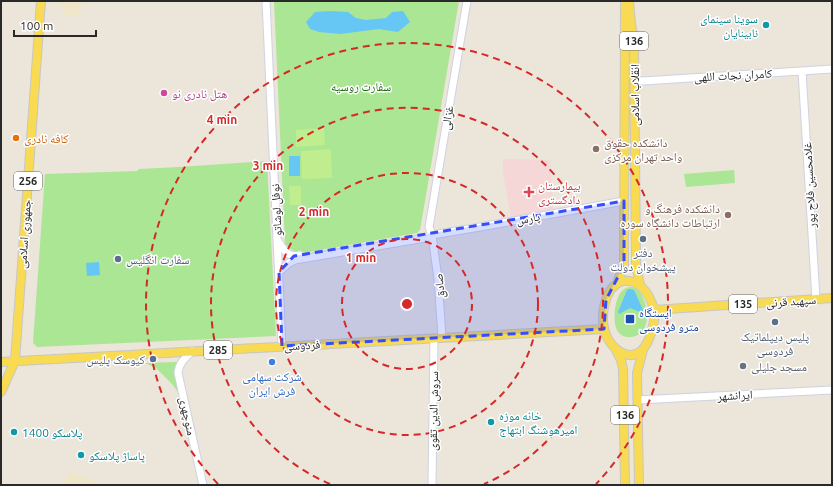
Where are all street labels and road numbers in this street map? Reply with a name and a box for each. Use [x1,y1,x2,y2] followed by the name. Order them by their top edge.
[620,32,648,50] road number: 136
[628,64,642,126] street label: انقلاب اسلامی
[693,66,773,85] street label: کامران نجات اللهی
[439,105,456,131] street label: غزالی
[800,142,819,229] street label: غلامحسین فلاح‌ پور
[14,172,42,190] road number: 256
[268,183,285,237] street label: نوفل لوشاتو
[15,199,34,269] street label: جمهوری اسلامی
[515,209,542,228] street label: پارس
[431,273,448,299] street label: صادق
[766,293,817,311] street label: سپهبد قرنی
[729,295,757,313] road number: 135
[283,338,321,353] street label: فردوسی
[204,341,232,359] road number: 285
[426,371,441,451] street label: سروش الدین تقوی
[716,388,753,404] street label: ایرانشهر
[177,396,198,437] street label: منوچهری
[611,406,639,424] road number: 136

